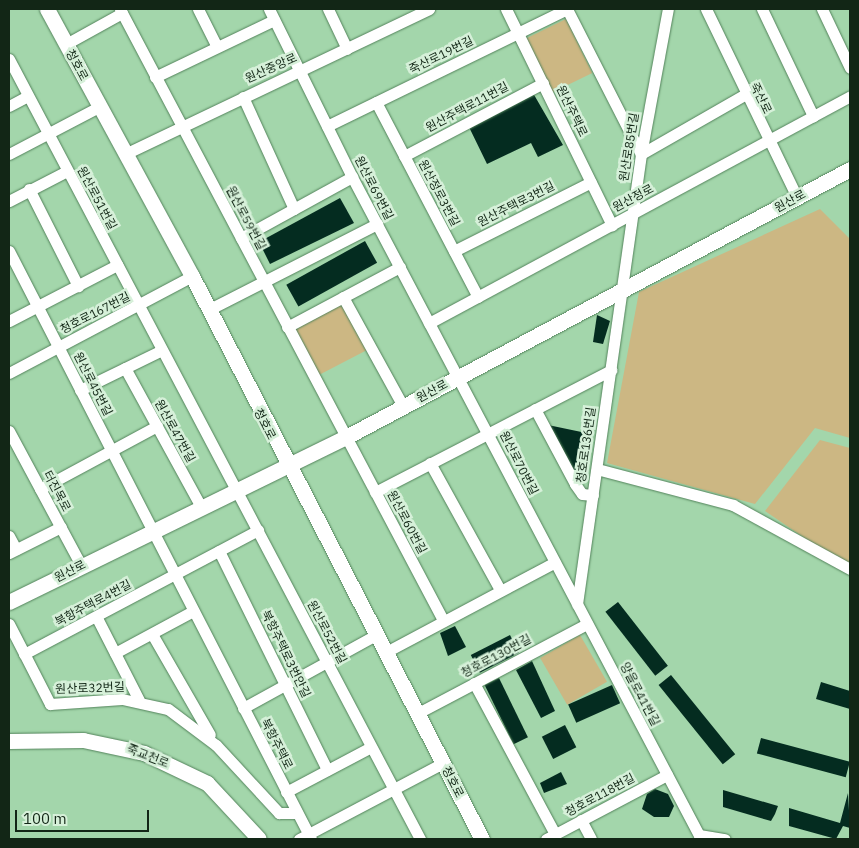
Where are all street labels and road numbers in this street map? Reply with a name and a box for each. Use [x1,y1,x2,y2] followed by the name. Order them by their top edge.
[407,33,475,77] street label: 죽산로19번길
[63,47,91,83] street label: 청호로
[243,50,299,86] street label: 원산중앙로
[423,79,511,135] street label: 원산주택로11번길
[747,80,775,116] street label: 죽산로
[553,83,591,139] street label: 원산주택로
[616,112,642,182] street label: 원산로85번길
[352,154,396,222] street label: 원산로69번길
[415,157,463,229] street label: 원산정로3번길
[74,164,120,232] street label: 원산로51번길
[475,178,557,230] street label: 원산주택로3번길
[610,181,656,215] street label: 원산정로
[223,184,269,252] street label: 원산로59번길
[772,187,808,215] street label: 원산로
[58,289,132,337] street label: 청호로167번길
[71,350,115,418] street label: 원산로45번길
[414,377,450,405] street label: 원산로
[152,397,198,465] street label: 원산로47번길
[251,406,279,442] street label: 청호로
[574,406,598,484] street label: 청호로136번길
[497,429,541,497] street label: 원산로70번길
[40,468,74,514] street label: 터진목로
[384,488,430,556] street label: 원산로60번길
[52,557,88,585] street label: 원산로
[52,577,134,629] street label: 북항주택로4번길
[304,598,350,666] street label: 원산로52번길
[259,608,313,700] street label: 북항주택로3번안길
[459,632,533,680] street label: 청호로130번길
[617,660,663,728] street label: 양을로41번길
[55,680,125,696] street label: 원산로32번길
[258,716,296,772] street label: 북항주택로
[125,741,171,771] street label: 죽교천로
[439,764,467,800] street label: 청호로
[563,771,637,819] street label: 청호로118번길

